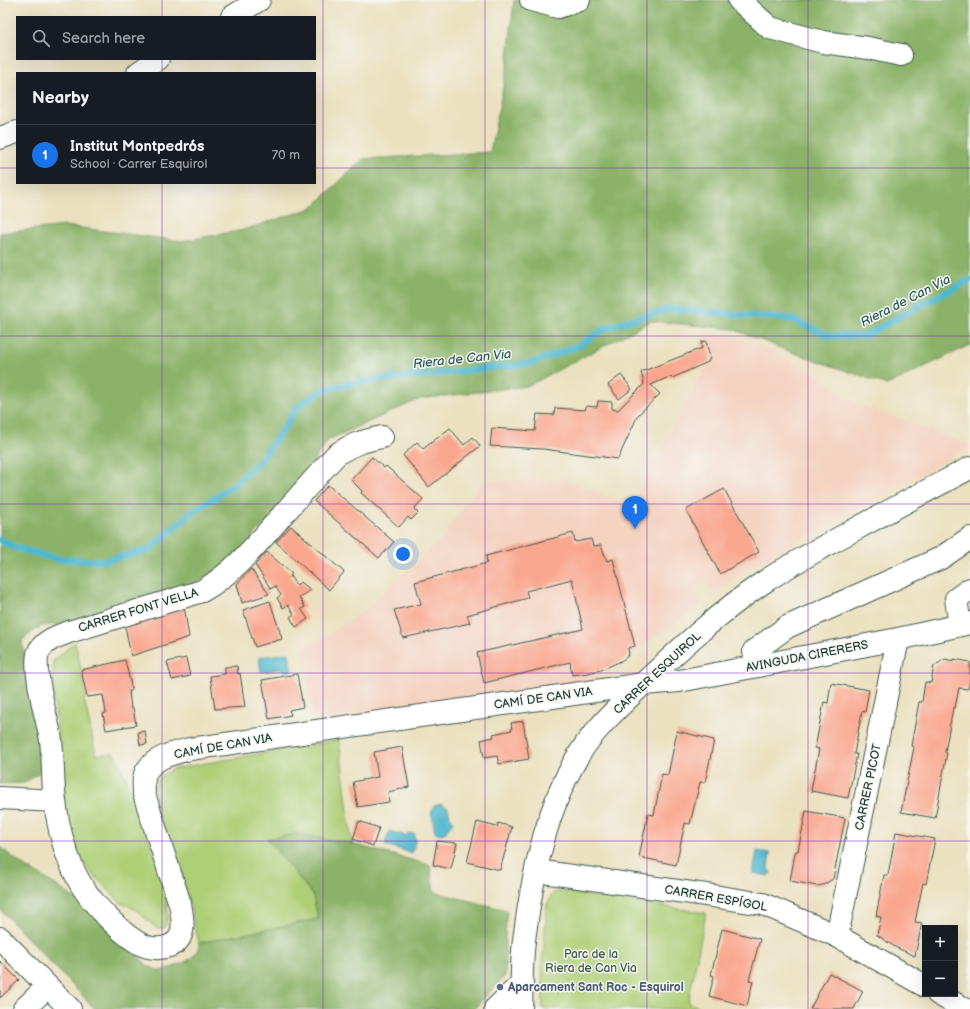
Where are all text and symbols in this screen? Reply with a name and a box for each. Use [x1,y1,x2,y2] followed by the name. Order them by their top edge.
[16,16,316,60] search box
[30,27,52,49] icon: search
[62,29,145,48] text: Search here
[32,88,89,108] text: Nearby
[70,137,204,156] text: Institut Montpedrós
[42,147,48,163] text: 1
[272,147,300,163] text: 70 m
[70,156,207,172] text: School · Carrer Esquirol
[858,271,953,330] water label: Riera de Can Via
[412,346,512,372] water label: Riera de Can Via
[622,496,648,529] pin: 1
[393,544,413,564] your location
[76,585,200,636] street label: CARRER FONT VELLA
[610,629,704,718] street label: CARRER ESQUIROL
[745,637,869,676] street label: AVINGUDA CIRERERS
[493,682,594,713] street label: CAMÍ DE CAN VIA
[173,728,274,763] street label: CAMÍ DE CAN VIA
[852,742,885,832] street label: CARRER PICOT
[663,880,769,915] street label: CARRER ESPÍGOL
[922,925,958,997] map controls
[922,925,958,961] button: +
[545,947,637,976] park label: Parc de la Riera de Can Via
[922,961,958,997] button: −
[507,980,684,995] place label: Aparcament Sant Roc - Esquirol
[495,982,505,992] marker: Aparcament Sant Roc - Esquirol

